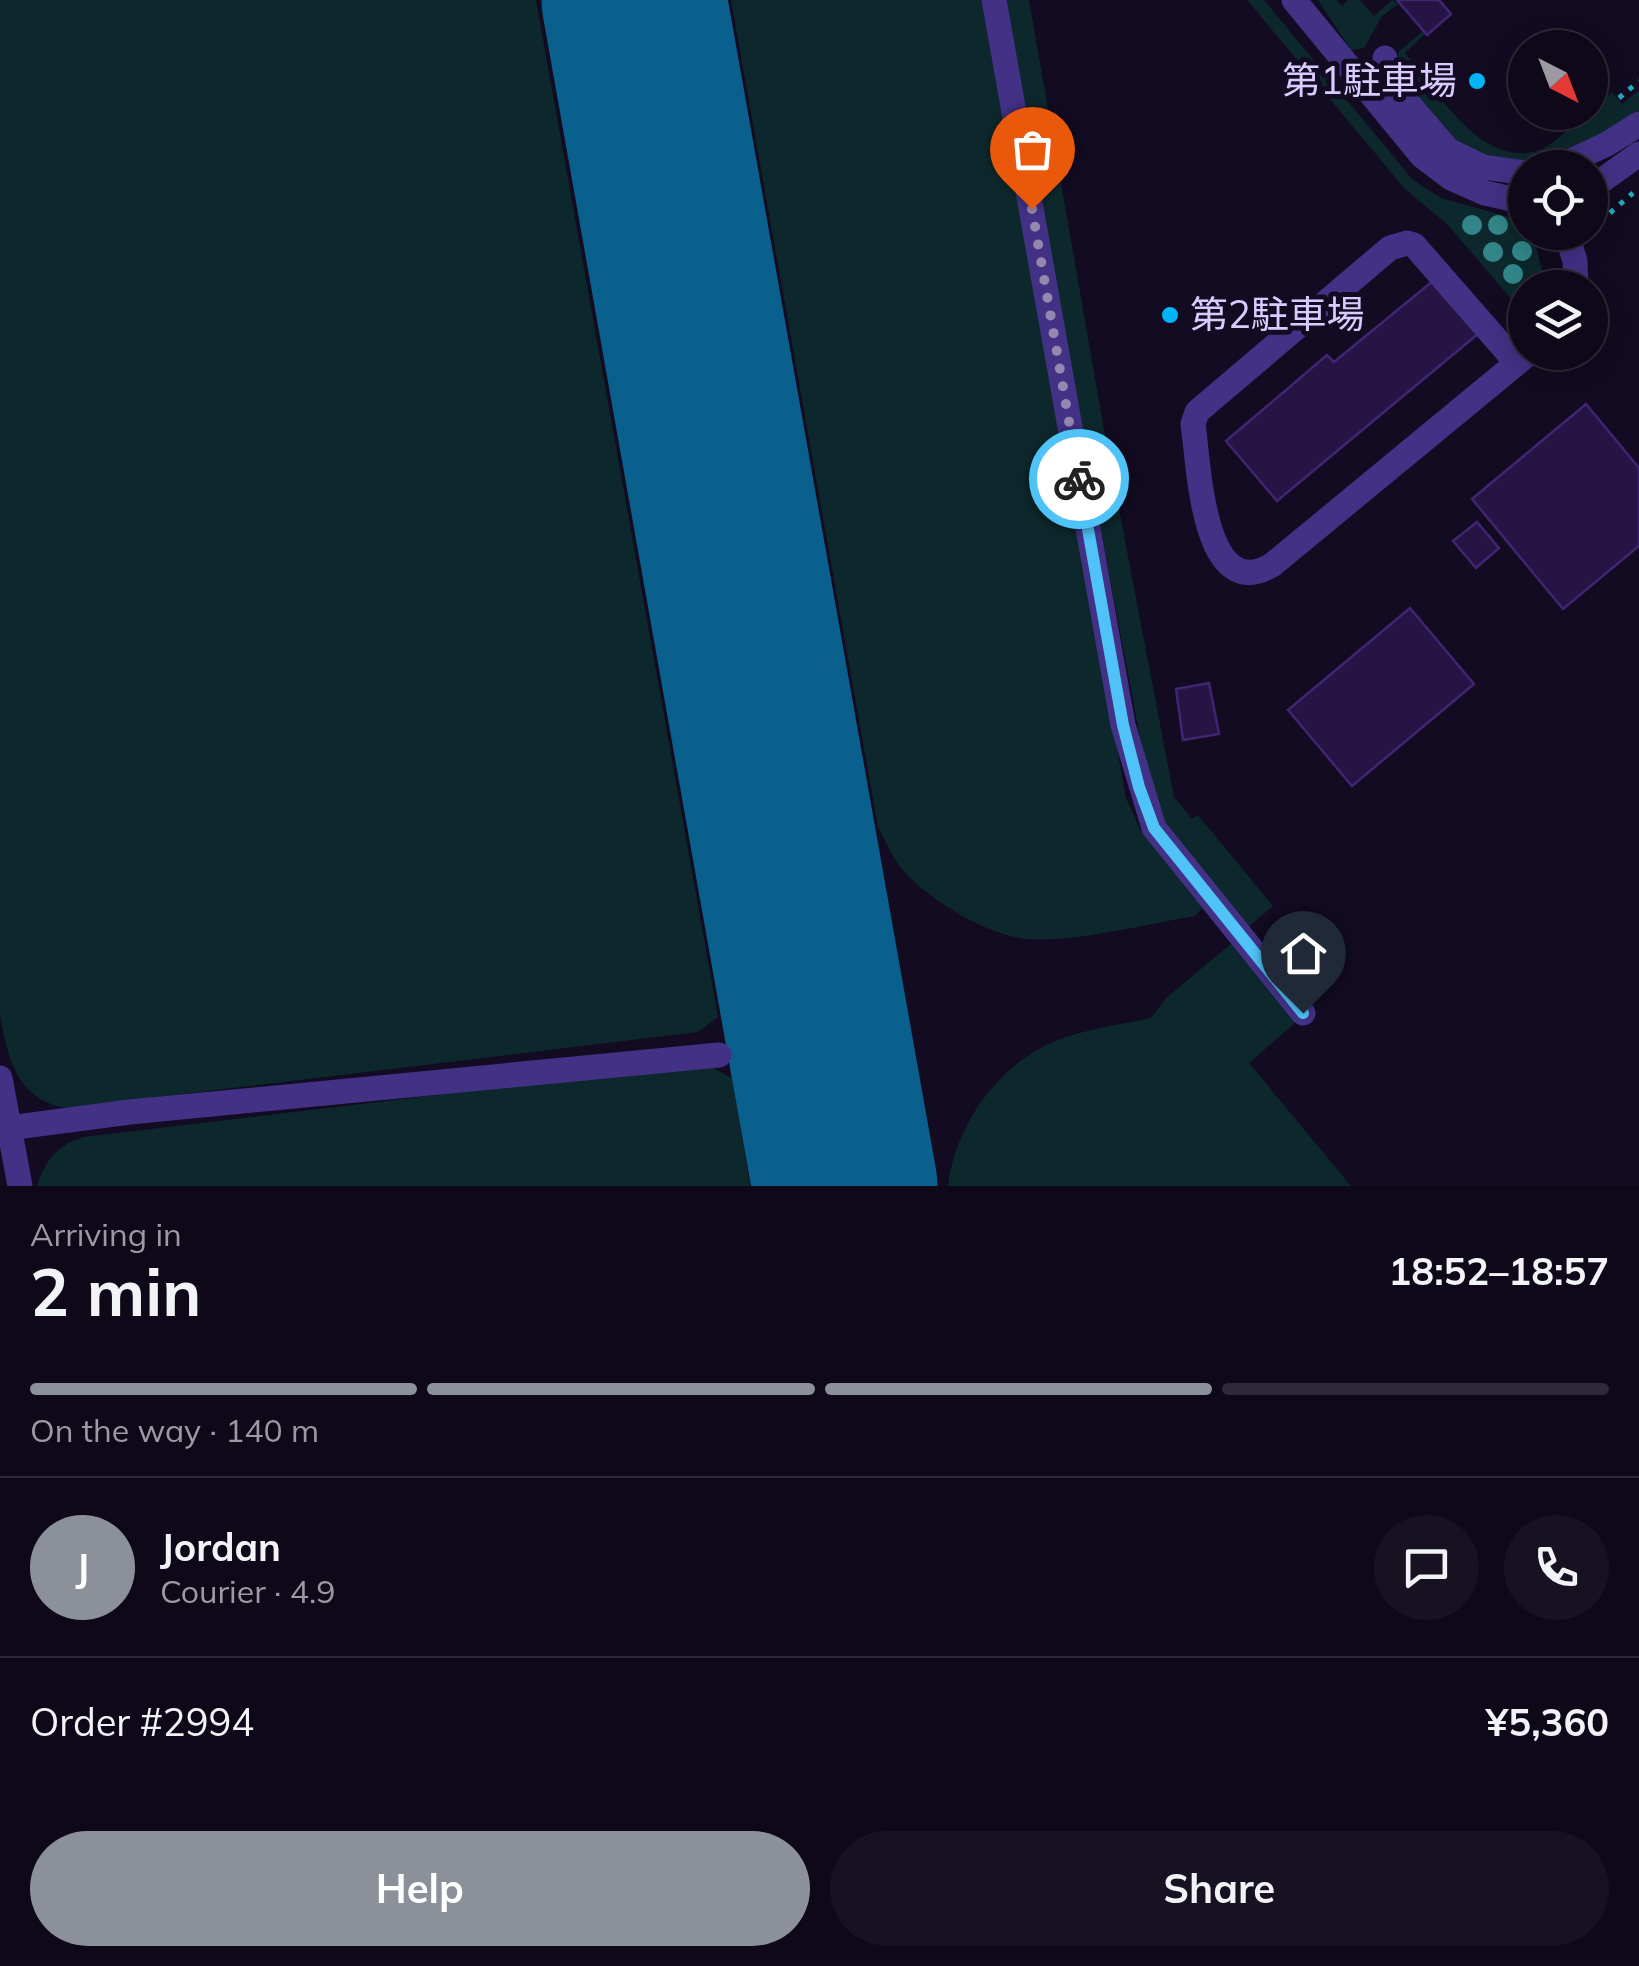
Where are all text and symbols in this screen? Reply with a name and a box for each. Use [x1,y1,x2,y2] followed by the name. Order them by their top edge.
[1508,30,1608,130] north arrow
[1508,30,1608,370] map controls
[1282,56,1457,104] place label: 第1駐車場
[1466,70,1488,92] marker: 第1駐車場
[990,107,1075,210] pin
[1005,122,1060,177] icon: bag
[1508,150,1608,250] button: locate
[1508,270,1608,370] button: layers
[1190,290,1365,338] place label: 第2駐車場
[1159,304,1181,326] marker: 第2駐車場
[1029,429,1129,529] courier
[1052,452,1107,507] icon: bike
[1261,911,1346,1014] pin
[1276,926,1331,981] icon: home
[30,1214,182,1254] text: Arriving in
[1389,1247,1609,1295] text: 18:52–18:57
[30,1251,201,1332] text: 2 min
[30,1410,319,1450] text: On the way · 140 m
[1374,1515,1479,1620] button: chat
[1504,1515,1609,1620] button: phone
[160,1523,281,1571] text: Jordan
[76,1543,89,1591] text: J
[160,1571,336,1611] text: Courier · 4.9
[30,1698,254,1746] text: Order #2994
[1486,1698,1609,1746] text: ¥5,360
[30,1831,810,1946] button: Help
[830,1831,1609,1946] button: Share

